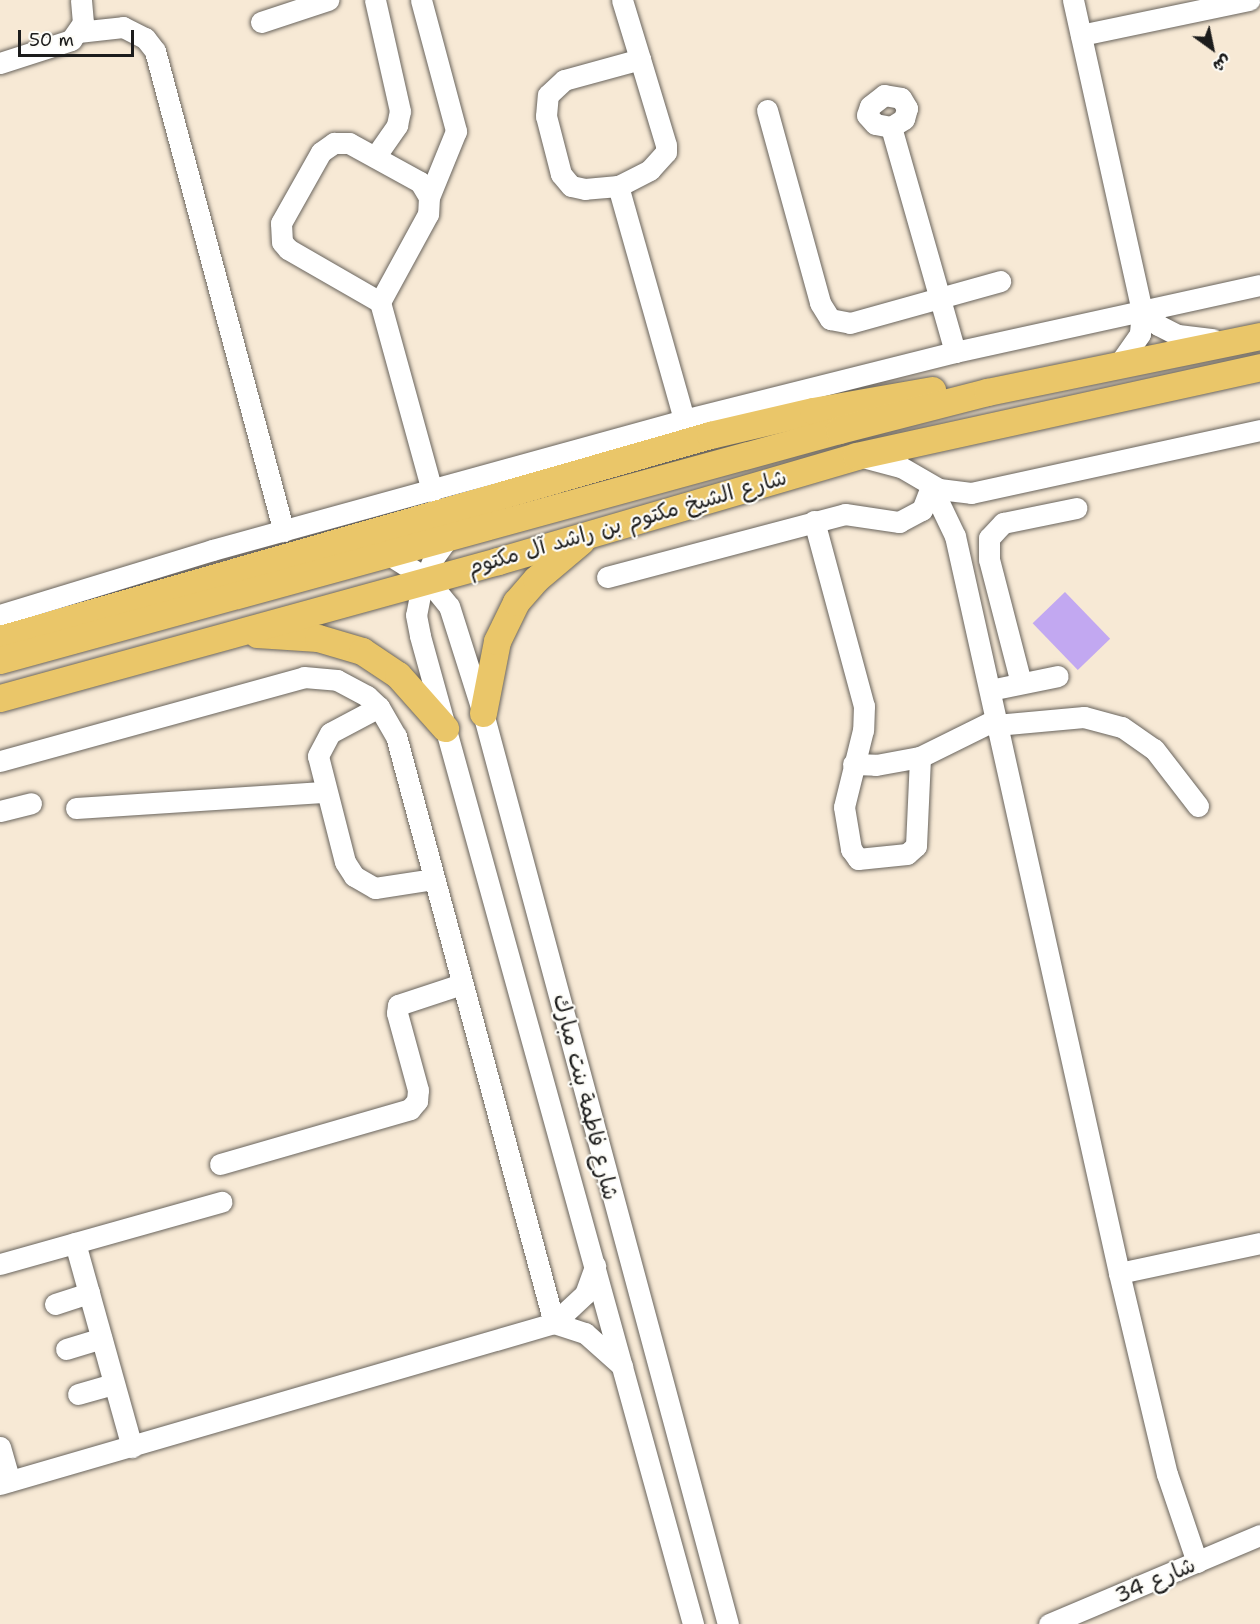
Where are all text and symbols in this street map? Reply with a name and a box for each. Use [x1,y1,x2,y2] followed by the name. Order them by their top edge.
[21,18,136,56] scale bar
[1182,18,1242,78] north arrow
[29,28,74,52] text: 50 m
[1209,50,1235,77] text: ش
[464,464,790,580] street label: شارع الشيخ مكتوم بن راشد آل مكتوم
[548,991,624,1203] street label: شارع فاطمة بنت مبارك
[1111,1551,1199,1609] street label: شارع 34

